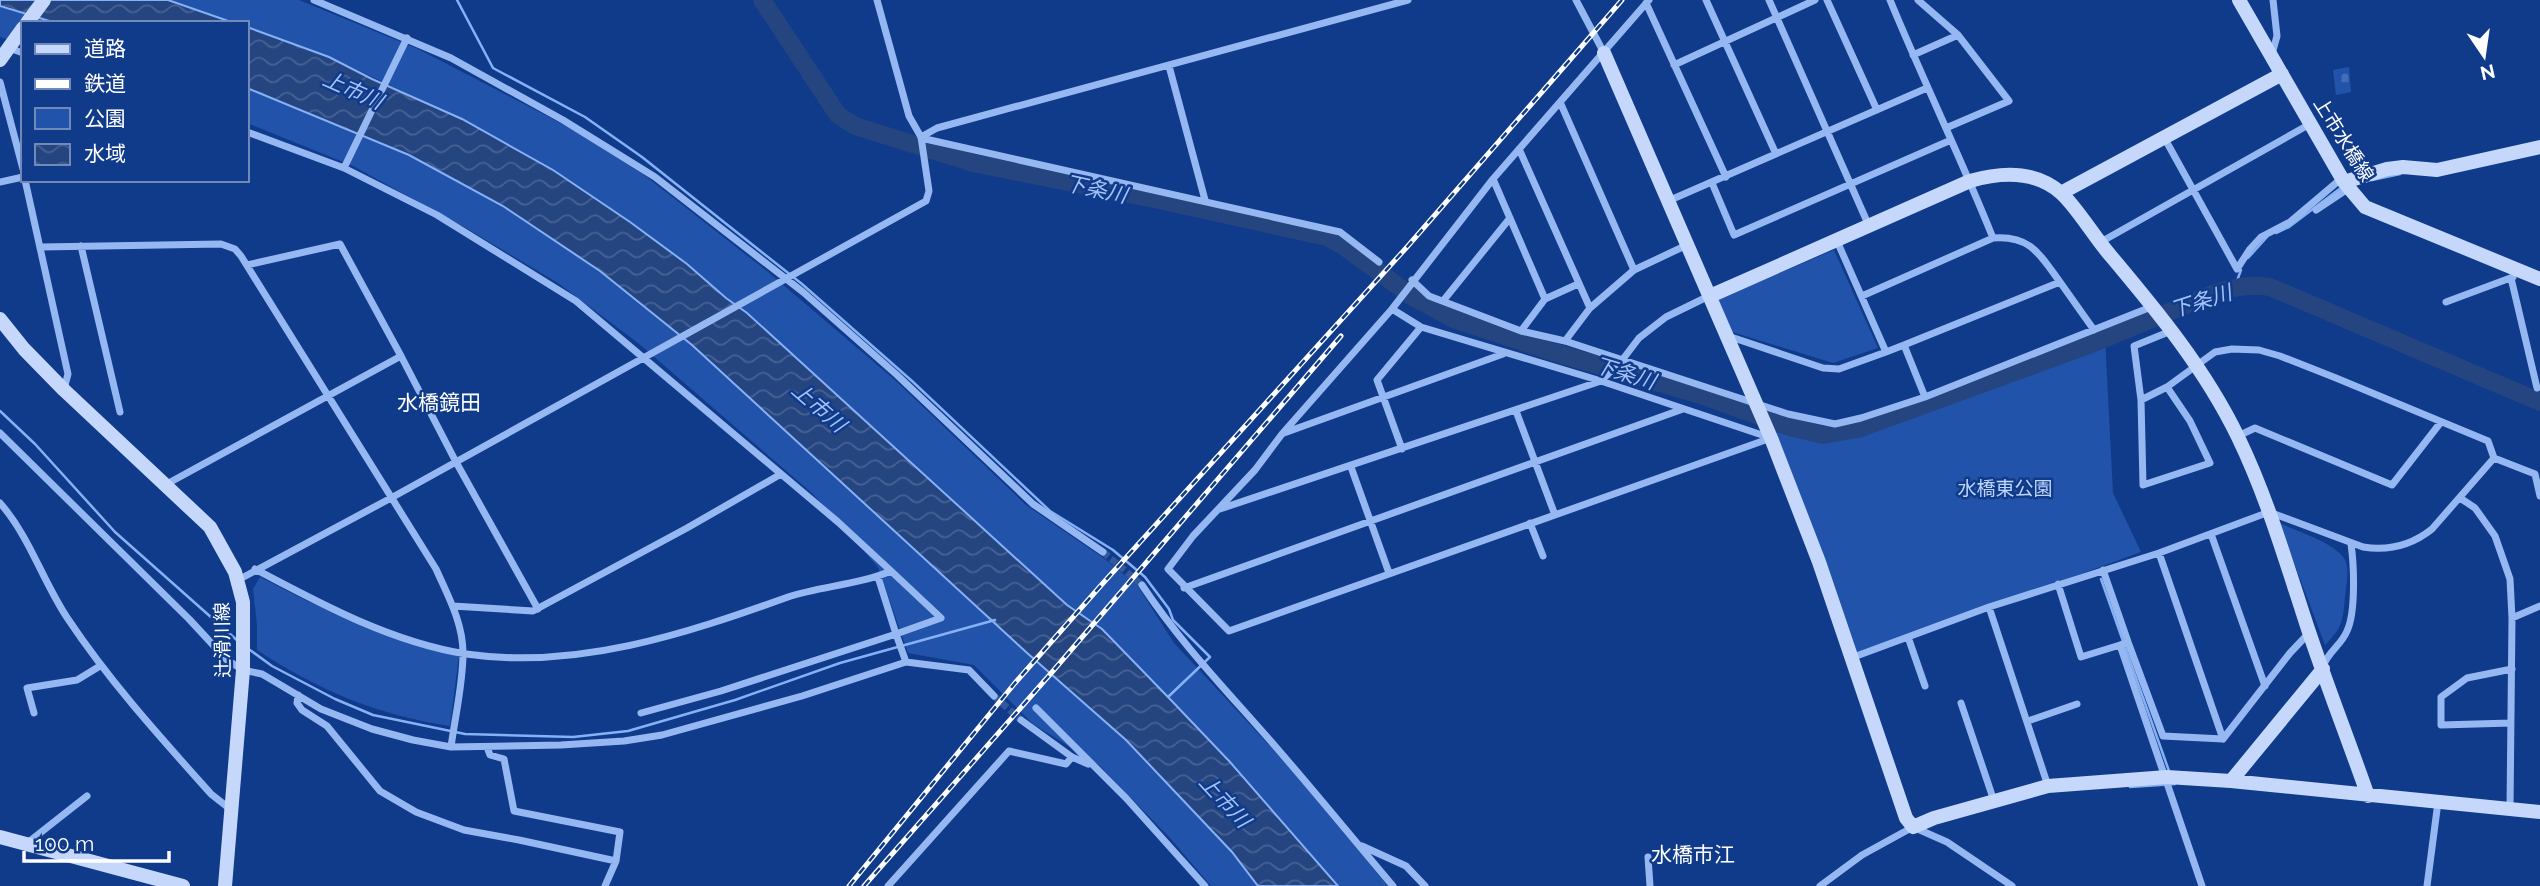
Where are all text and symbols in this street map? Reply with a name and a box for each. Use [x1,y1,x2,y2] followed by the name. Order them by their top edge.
[21,21,248,182] legend
[2449,21,2519,91] north arrow
[84,36,126,61] text: 道路
[2478,60,2497,85] text: N
[319,66,389,115] water label: 上市川
[84,71,126,96] text: 鉄道
[2309,93,2379,185] street label: 上市水橋線
[84,106,126,131] text: 公園
[84,141,126,166] text: 水域
[1063,170,1131,208] water label: 下条川
[2167,279,2237,323] water label: 下条川
[1591,352,1661,395] water label: 下条川
[787,377,852,438] water label: 上市川
[397,390,481,415] district label: 水橋鏡田
[1957,477,2053,499] park label: 水橋東公園
[210,602,234,678] street label: 辻滑川線
[1194,769,1257,834] water label: 上市川
[24,820,170,864] scale bar
[35,831,94,856] text: 100 m
[1651,842,1735,867] district label: 水橋市江

